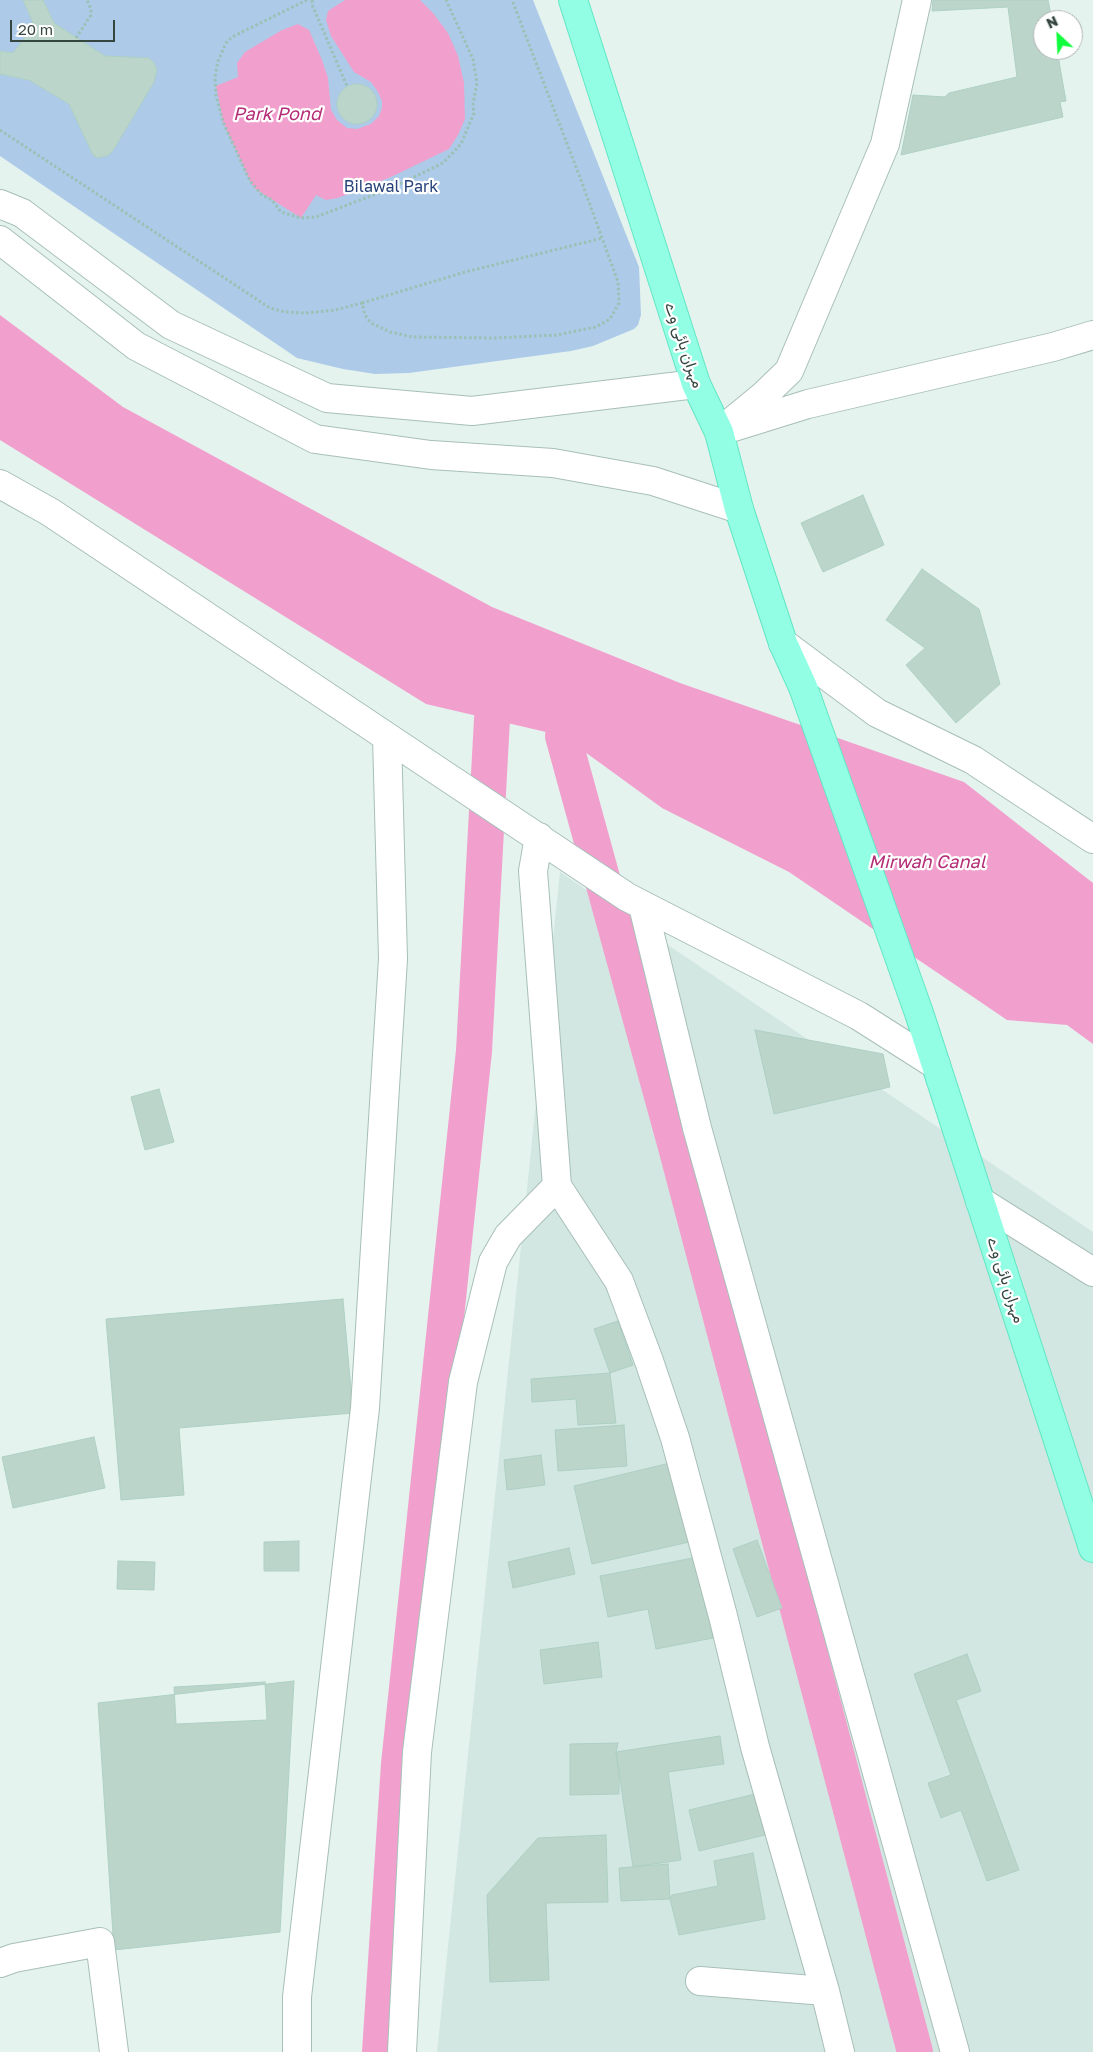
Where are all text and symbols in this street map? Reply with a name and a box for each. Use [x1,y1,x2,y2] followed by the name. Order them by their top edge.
[12,10,118,42] scale bar
[1033,10,1083,60] north arrow
[1043,12,1060,32] text: N
[18,20,53,38] text: 20 m
[233,103,321,125] water label: Park Pond
[344,177,438,197] park label: Bilawal Park
[660,300,708,390] street label: مہران ہائی وے
[868,851,986,873] water label: Mirwah Canal
[983,1234,1029,1326] street label: مہران ہائی وے

